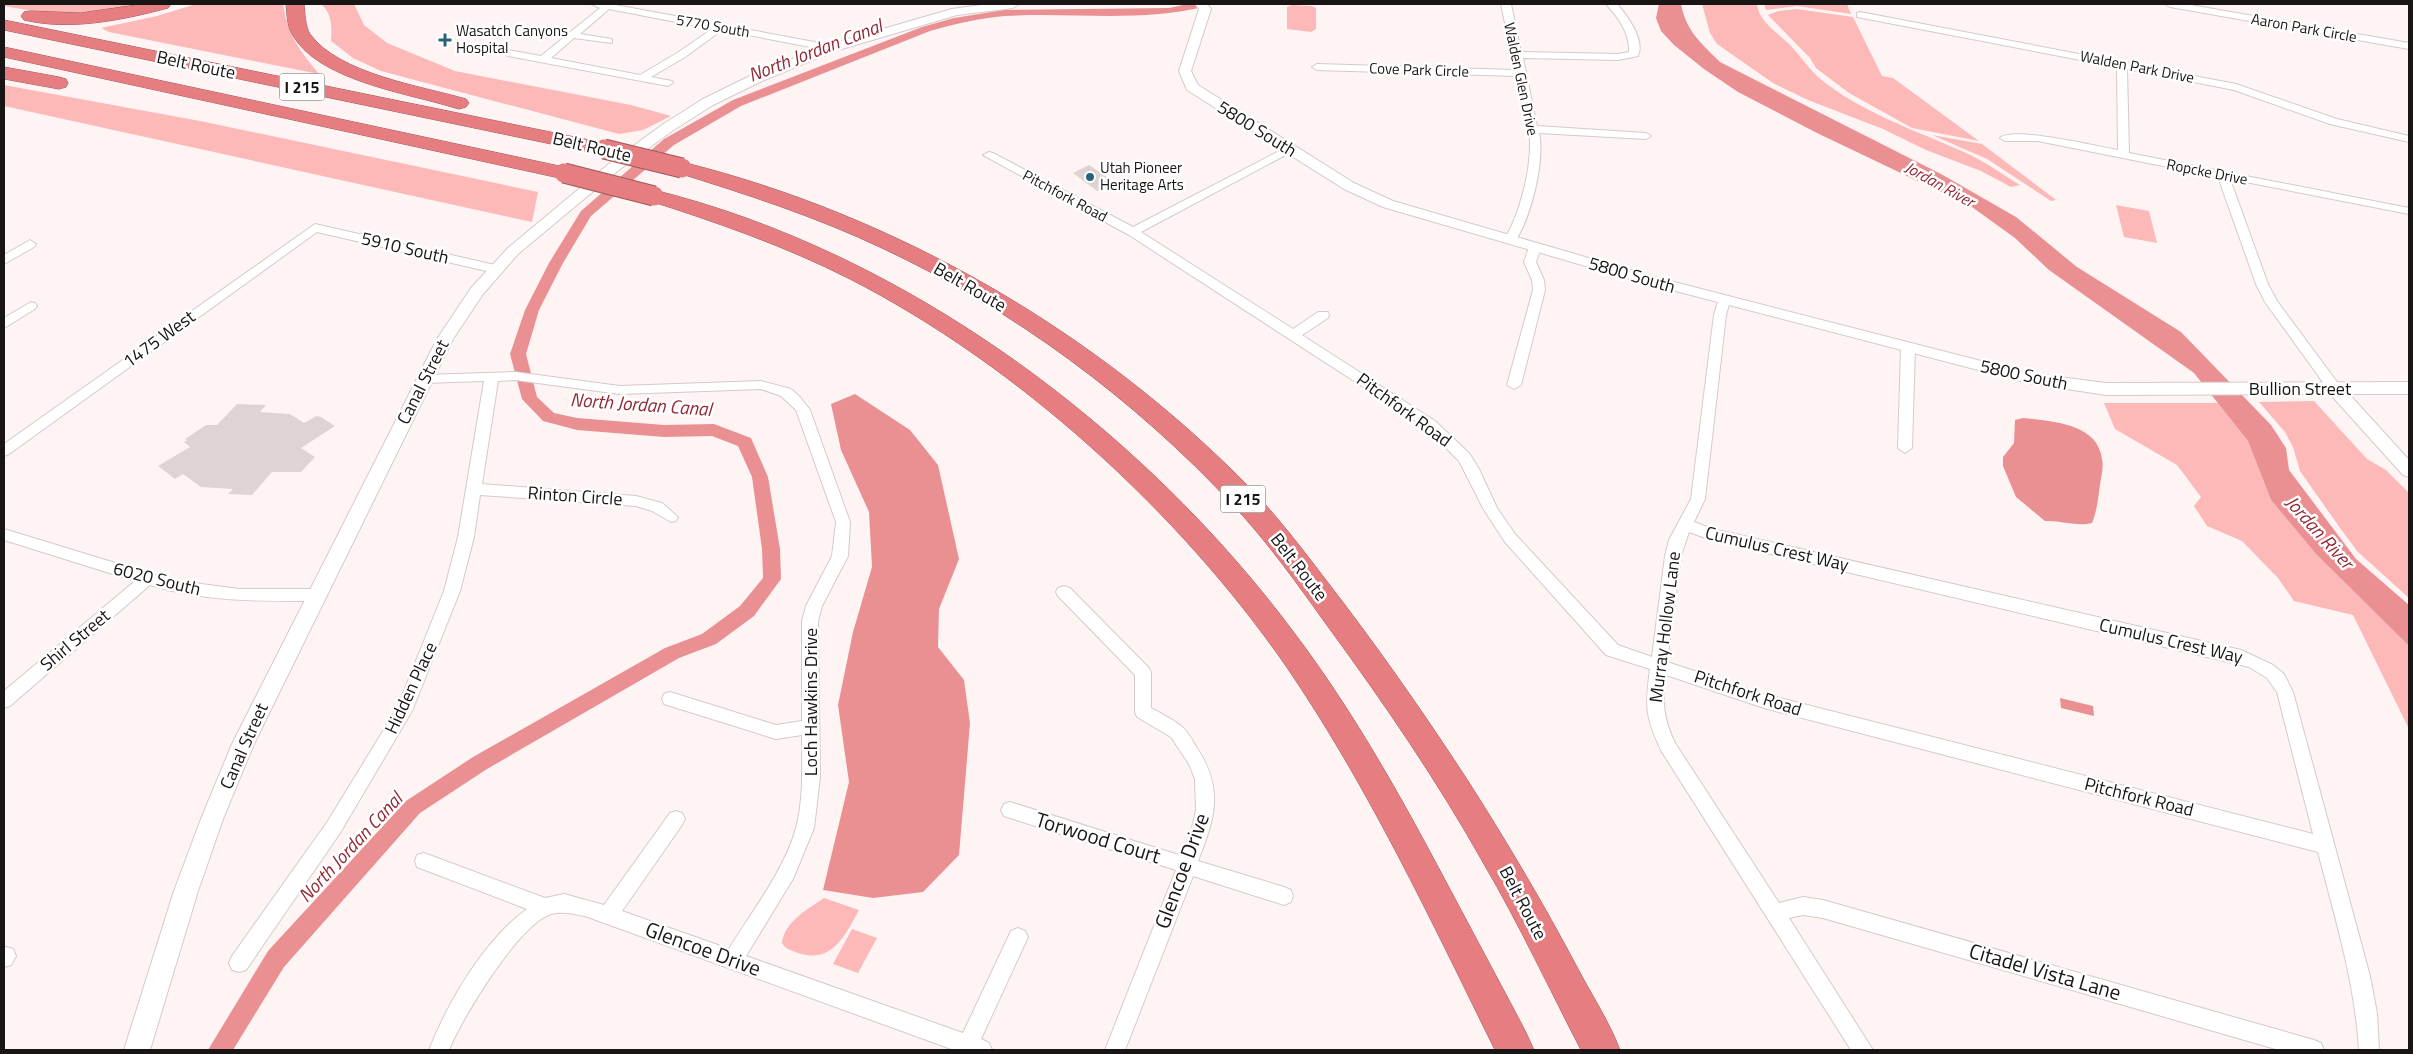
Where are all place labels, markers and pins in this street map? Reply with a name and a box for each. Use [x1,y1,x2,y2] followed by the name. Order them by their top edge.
[456,19,568,59] place label: Wasatch Canyons Hospital
[438,33,452,47] marker: Wasatch Canyons Hospital
[1100,156,1184,196] place label: Utah Pioneer Heritage Arts
[1084,171,1096,183] marker: Utah Pioneer Heritage Arts

